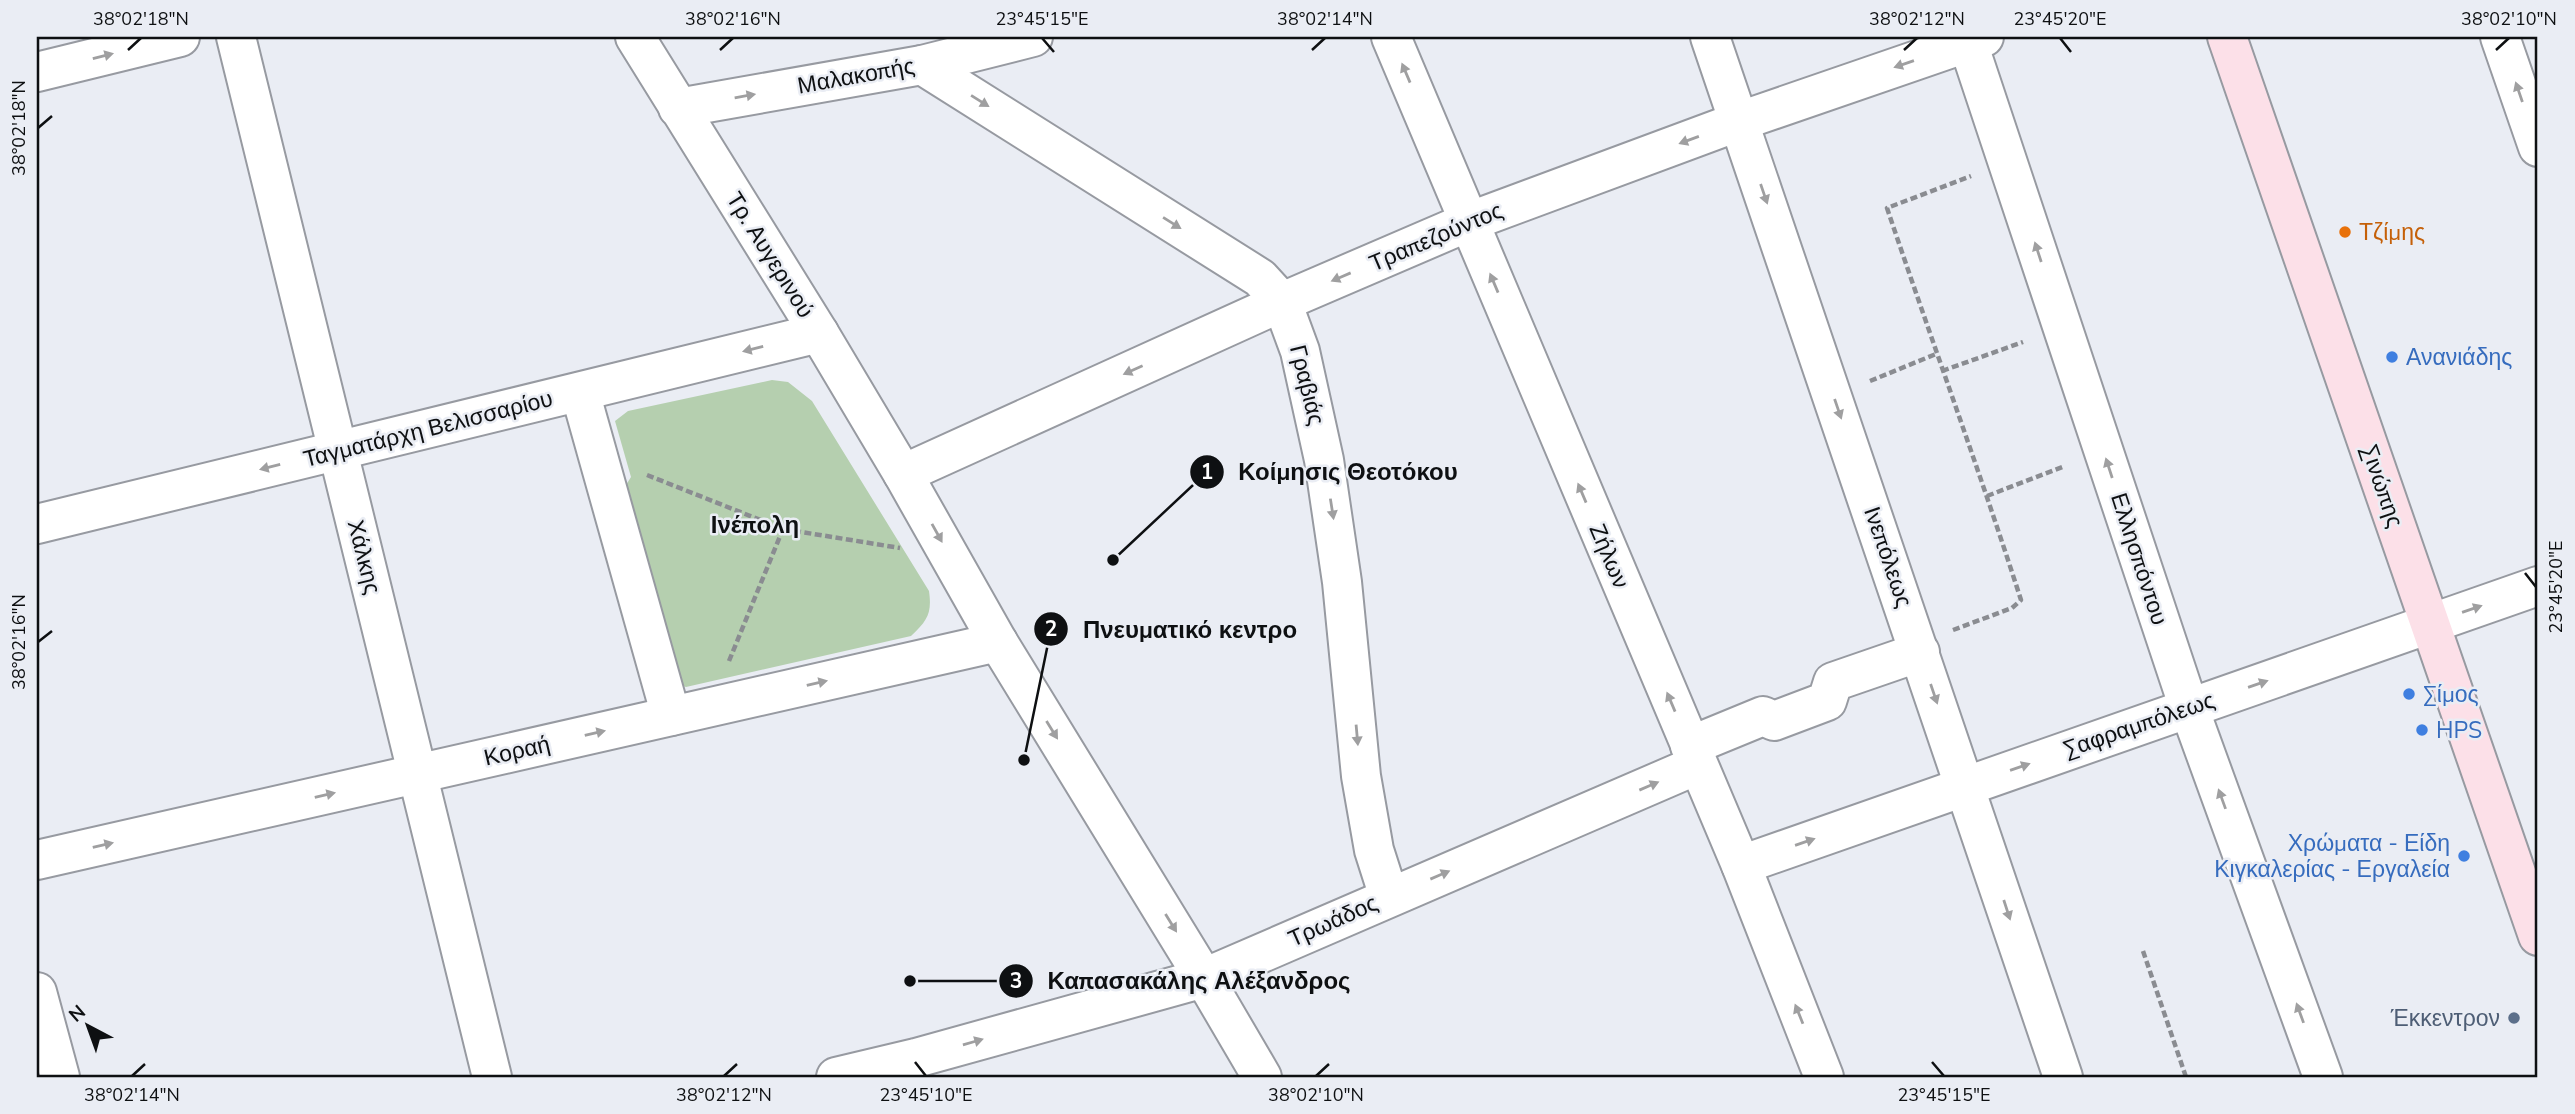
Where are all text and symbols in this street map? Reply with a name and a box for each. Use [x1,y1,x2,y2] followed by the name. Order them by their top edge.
[93,7,189,31] text: 38°02'18"N
[685,7,781,31] text: 38°02'16"N
[996,7,1089,31] text: 23°45'15"E
[1277,7,1373,31] text: 38°02'14"N
[1869,7,1965,31] text: 38°02'12"N
[2014,7,2107,31] text: 23°45'20"E
[2461,7,2557,31] text: 38°02'10"N
[92,50,114,61] one-way arrow
[795,50,917,102] street label: Μαλακοπής
[1893,59,1914,70] one-way arrow
[1401,63,1412,84] one-way arrow
[7,80,31,176] text: 38°02'18"N
[2513,82,2524,103] one-way arrow
[734,91,756,102] one-way arrow
[970,95,989,108] one-way arrow
[1679,135,1700,146] one-way arrow
[1759,184,1770,205] one-way arrow
[719,186,821,324] street label: Τρ. Αυγερινού
[1364,195,1508,279] street label: Τραπεζούντος
[1162,216,1182,229] one-way arrow
[2359,217,2425,248] place label: Τζίμης
[2337,224,2353,240] marker: Τζίμης
[2032,241,2043,262] one-way arrow
[1330,272,1351,283] one-way arrow
[1488,273,1499,294] one-way arrow
[1282,342,1332,428] street label: Γραβιάς
[2406,342,2512,373] place label: Ανανιάδης
[742,344,764,355] one-way arrow
[2384,349,2400,365] marker: Ανανιάδης
[1123,364,1143,376] one-way arrow
[300,383,556,475] street label: Ταγματάρχη Βελισσαρίου
[1833,399,1844,420] one-way arrow
[2353,440,2411,532] street label: Σινώπης
[1189,449,1471,494] callout: Κοίμησις Θεοτόκου
[1238,456,1458,488] text: Κοίμησις Θεοτόκου
[2103,457,2114,478] one-way arrow
[1201,458,1213,486] text: 1
[259,462,281,473] one-way arrow
[1577,482,1588,503] one-way arrow
[2103,489,2175,629] street label: Ελλησπόντου
[1326,498,1337,520] one-way arrow
[1856,502,1920,612] street label: Ινεπόλεως
[711,509,799,541] district label: Ινέπολη
[340,517,388,597] street label: Χάλκης
[1582,519,1636,593] street label: Ζήλων
[931,524,943,543] one-way arrow
[2544,541,2568,634] text: 23°45'20"E
[7,594,31,690] text: 38°02'16"N
[2462,603,2483,614] one-way arrow
[1034,607,1311,652] callout: Πνευματικό κεντρο
[1083,614,1297,646] text: Πνευματικό κεντρο
[1045,615,1057,643] text: 2
[806,677,828,688] one-way arrow
[2247,678,2268,689] one-way arrow
[2423,679,2479,710] place label: Σίμος
[1929,684,1940,705] one-way arrow
[2059,685,2219,765] street label: Σαφραμπόλεως
[2401,686,2417,702] marker: Σίμος
[1665,692,1676,713] one-way arrow
[2436,715,2482,746] place label: HPS
[1045,720,1058,739] one-way arrow
[2414,722,2430,738] marker: HPS
[1352,725,1363,747] one-way arrow
[481,728,553,774] street label: Κοραή
[584,728,606,739] one-way arrow
[2009,761,2030,772] one-way arrow
[1639,780,1660,791] one-way arrow
[314,789,336,800] one-way arrow
[2216,789,2227,810] one-way arrow
[2214,828,2450,885] place label: Χρώματα - Είδη Κιγκαλερίας - Εργαλεία
[1795,836,1816,847] one-way arrow
[92,840,114,851] one-way arrow
[2456,848,2472,864] marker: Χρώματα - Είδη Κιγκαλερίας - Εργαλεία
[1430,869,1450,881] one-way arrow
[1283,888,1383,954] street label: Τρωάδος
[2002,900,2013,921] one-way arrow
[1164,914,1177,933] one-way arrow
[998,958,1365,1003] callout: Καπασακάλης Αλέξανδρος
[1047,965,1351,997] text: Καπασακάλης Αλέξανδρος
[1010,967,1022,995] text: 3
[52,992,122,1062] north arrow
[64,999,91,1028] text: N
[1794,1003,1805,1024] one-way arrow
[2294,1003,2305,1024] one-way arrow
[2390,1003,2500,1034] place label: Έκκεντρον
[2506,1010,2522,1026] marker: Έκκεντρον
[963,1037,984,1047] one-way arrow
[84,1083,180,1107] text: 38°02'14"N
[676,1083,772,1107] text: 38°02'12"N
[880,1083,973,1107] text: 23°45'10"E
[1268,1083,1364,1107] text: 38°02'10"N
[1898,1083,1991,1107] text: 23°45'15"E

